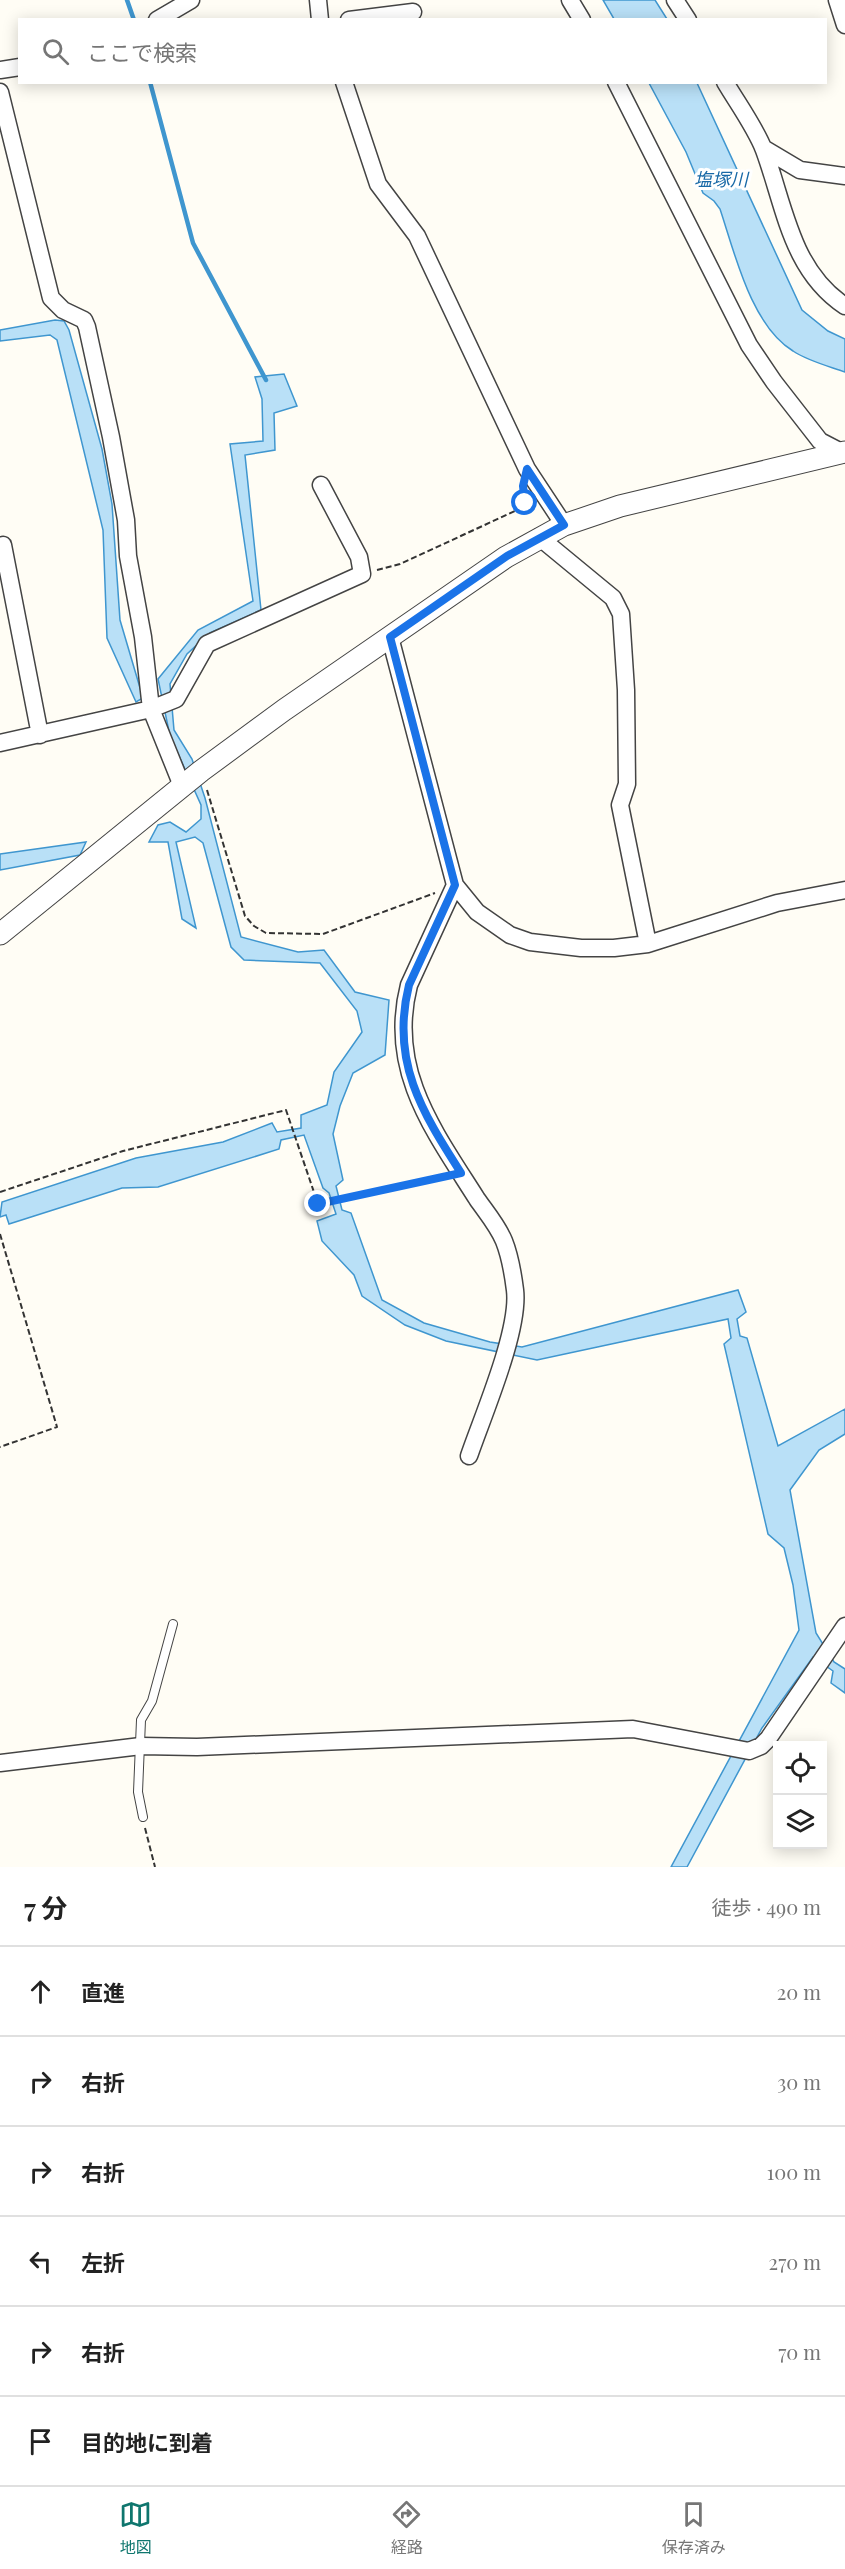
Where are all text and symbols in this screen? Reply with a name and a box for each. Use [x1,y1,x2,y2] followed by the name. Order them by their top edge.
[18,18,827,84] search box
[39,35,72,68] icon: search
[87,37,197,67] text: ここで検索
[694,167,750,191] water label: 塩塚川
[511,489,537,515] route start
[304,1190,330,1216] route end
[773,1741,827,1849] map controls
[773,1741,827,1795] button: locate
[773,1795,827,1849] button: layers
[24,1890,67,1925] text: 7 分
[711,1893,821,1920] text: 徒歩 · 490 m
[24,1975,57,2008] icon: ahead
[81,1977,125,2007] text: 直進
[777,1978,821,2005] text: 20 m
[24,2065,57,2098] icon: right
[81,2067,125,2097] text: 右折
[777,2068,821,2095] text: 30 m
[24,2155,57,2188] icon: right
[81,2157,125,2187] text: 右折
[767,2158,821,2185] text: 100 m
[24,2245,57,2278] icon: left
[81,2247,125,2277] text: 左折
[769,2248,821,2275] text: 270 m
[24,2335,57,2368] icon: right
[81,2337,125,2367] text: 右折
[778,2338,821,2365] text: 70 m
[24,2425,57,2458] icon: arrive
[81,2427,213,2457] text: 目的地に到着
[119,2498,152,2558] tab: 地図
[390,2498,423,2558] tab: 経路
[662,2498,726,2558] tab: 保存済み

